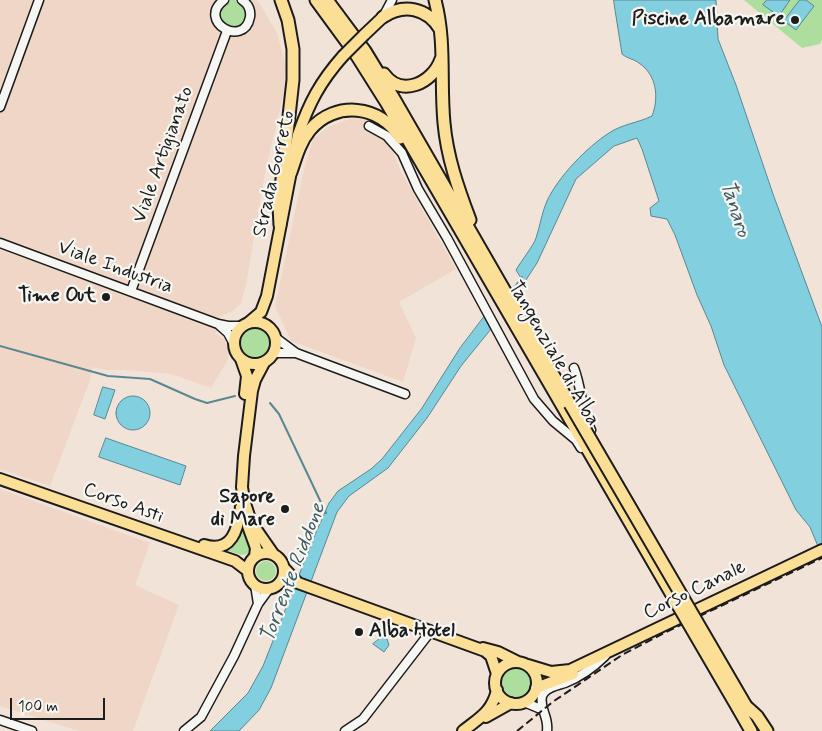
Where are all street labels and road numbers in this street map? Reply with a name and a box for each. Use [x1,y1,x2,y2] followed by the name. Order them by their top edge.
[128,83,200,227] street label: Viale Artigianato
[249,108,301,240] street label: Strada Gorreto
[54,236,176,300] street label: Viale Industria
[502,277,604,431] street label: Tangenziale di Alba
[79,478,167,530] street label: Corso Asti
[640,556,750,626] street label: Corso Canale

